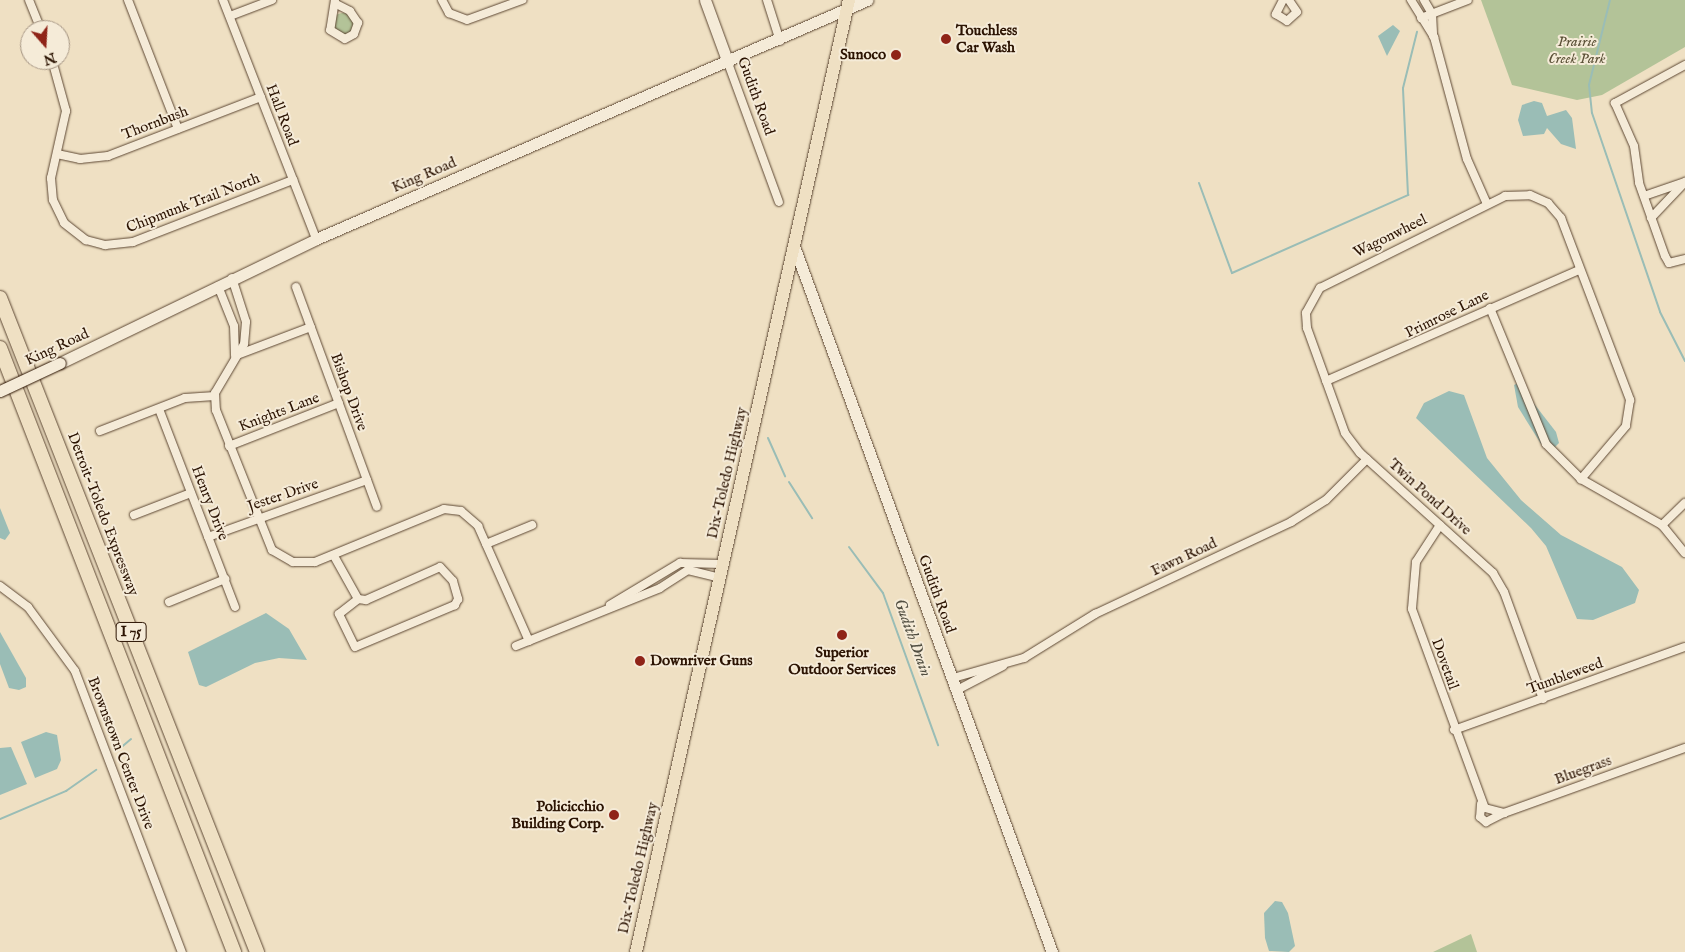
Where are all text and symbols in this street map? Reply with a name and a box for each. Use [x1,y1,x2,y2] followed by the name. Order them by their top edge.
[20,20,70,70] north arrow
[956,21,1017,56] place label: Touchless Car Wash
[1548,32,1606,67] park label: Prairie Creek Park
[940,33,952,45] marker: Touchless Car Wash
[840,46,886,64] place label: Sunoco
[41,48,58,69] text: N
[890,49,902,61] marker: Sunoco
[734,54,778,138] street label: Gudith Road
[262,82,302,148] street label: Hall Road
[119,102,191,144] street label: Thornbush
[389,153,459,197] street label: King Road
[124,169,262,237] street label: Chipmunk Trail North
[1350,211,1430,261] street label: Wagonwheel
[1402,286,1492,342] street label: Primrose Lane
[22,324,92,370] street label: King Road
[327,351,371,433] street label: Bishop Drive
[236,388,322,436] street label: Knights Lane
[703,405,751,541] street label: Dix-Toledo Highway
[63,430,143,598] street label: Detroit-Toledo Expressway
[1385,455,1475,539] street label: Twin Pond Drive
[188,463,232,543] street label: Henry Drive
[245,474,321,516] street label: Jester Drive
[1148,534,1220,580] street label: Fawn Road
[915,552,959,636] street label: Gudith Road
[889,596,935,680] water label: Gudith Drain
[115,620,147,644] road number: I 75
[836,629,848,641] marker: Superior Outdoor Services
[1427,636,1463,692] street label: Dovetail
[788,643,896,678] place label: Superior Outdoor Services
[650,652,752,670] place label: Downriver Guns
[1525,654,1605,698] street label: Tumbleweed
[634,655,646,667] marker: Downriver Guns
[84,674,158,832] street label: Brownstown Center Drive
[1552,751,1614,789] street label: Bluegrass
[511,797,604,832] place label: Policicchio Building Corp.
[614,800,662,936] street label: Dix-Toledo Highway
[608,809,620,821] marker: Policicchio Building Corp.

